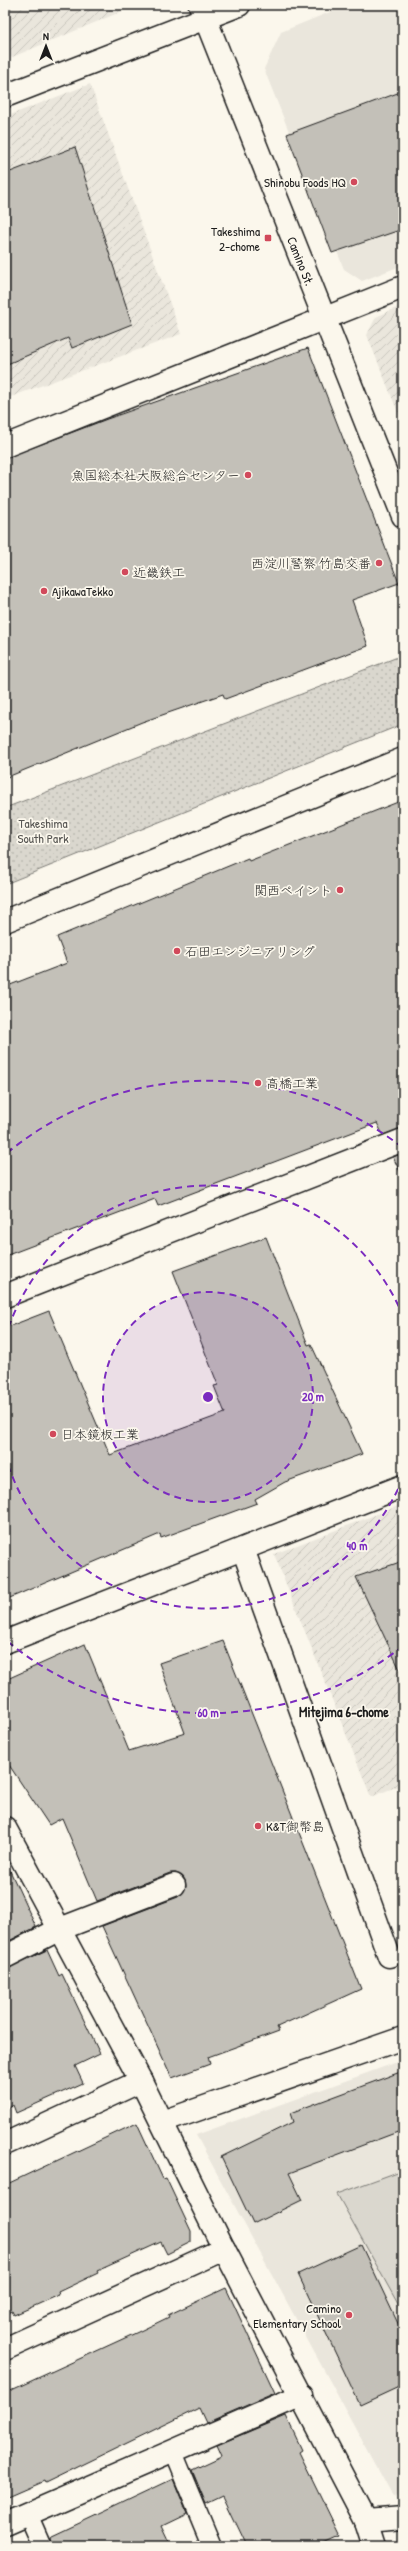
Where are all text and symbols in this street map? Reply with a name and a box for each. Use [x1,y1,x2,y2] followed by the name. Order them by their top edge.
[26,26,66,66] north arrow
[43,29,49,43] text: N
[264,173,346,191] place label: Shinobu Foods HQ
[349,177,359,187] marker: Shinobu Foods HQ
[211,222,260,255] place label: Takeshima 2-chome
[263,233,273,243] marker: Takeshima 2-chome
[283,234,319,288] street label: Camino St.
[72,466,240,484] place label: 魚国総本社大阪総合センター
[243,470,253,480] marker: 魚国総本社大阪総合センター
[251,554,371,572] place label: 西淀川警察 竹島交番
[374,558,384,568] marker: 西淀川警察 竹島交番
[133,563,185,581] place label: 近畿鉄工
[120,567,130,577] marker: 近畿鉄工
[52,582,113,600] place label: AjikawaTekko
[39,586,49,596] marker: AjikawaTekko
[17,814,69,847] park label: Takeshima South Park
[254,881,332,899] place label: 関西ペイント
[335,885,345,895] marker: 関西ペイント
[185,942,315,960] place label: 石田エンジニアリング
[172,946,182,956] marker: 石田エンジニアリング
[266,1074,318,1092] place label: 高橋工業
[253,1078,263,1088] marker: 高橋工業
[302,1388,324,1405] text: 20 m
[201,1390,215,1404] centre of rings
[61,1425,139,1443] place label: 日本鏡板工業
[48,1429,58,1439] marker: 日本鏡板工業
[347,1537,367,1554] text: 40 m
[299,1702,389,1722] district label: Mitejima 6-chome
[197,1704,219,1721] text: 60 m
[266,1817,325,1835] place label: K&T御幣島
[253,1821,263,1831] marker: K&T御幣島
[253,2299,342,2332] place label: Camino Elementary School
[344,2310,354,2320] marker: Camino Elementary School

